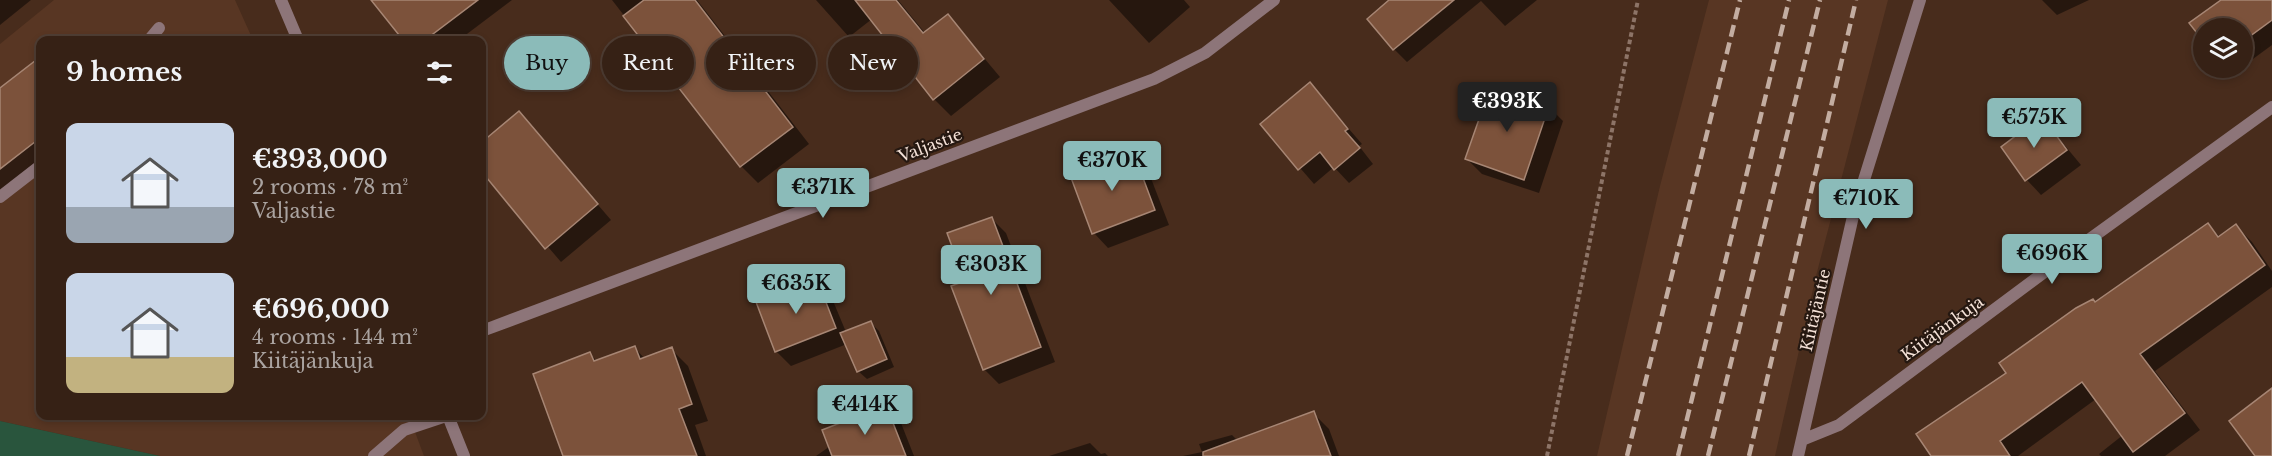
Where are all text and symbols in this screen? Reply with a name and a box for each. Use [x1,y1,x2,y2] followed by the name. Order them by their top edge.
[2193,18,2253,78] map controls
[2193,18,2253,78] button: layers
[504,36,590,90] chip: Buy
[602,36,694,90] chip: Rent
[706,36,816,90] chip: Filters
[828,36,918,90] chip: New
[66,56,182,88] text: 9 homes
[423,56,456,89] icon: filters
[1465,82,1549,133] pin: €393K
[1472,89,1542,113] text: €393K
[1992,98,2076,149] pin: €575K
[2001,105,2067,129] text: €575K
[894,124,965,167] street label: Valjastie
[1070,141,1154,192] pin: €370K
[252,143,388,175] text: €393,000
[114,147,186,219] icon: home
[1077,148,1147,172] text: €370K
[781,168,865,219] pin: €371K
[252,175,408,199] text: 2 rooms · 78 m²
[791,175,855,199] text: €371K
[1824,179,1908,230] pin: €710K
[1833,186,1899,210] text: €710K
[252,199,335,223] text: Valjastie
[2010,234,2094,285] pin: €696K
[2016,241,2088,265] text: €696K
[949,245,1033,296] pin: €303K
[955,252,1027,276] text: €303K
[754,264,838,315] pin: €635K
[1796,267,1834,353] street label: Kiitäjäntie
[761,271,831,295] text: €635K
[1897,291,1987,365] street label: Kiitäjänkuja
[252,293,390,325] text: €696,000
[114,297,186,369] icon: home
[252,325,418,349] text: 4 rooms · 144 m²
[252,349,374,373] text: Kiitäjänkuja
[823,385,907,436] pin: €414K
[832,392,898,416] text: €414K

